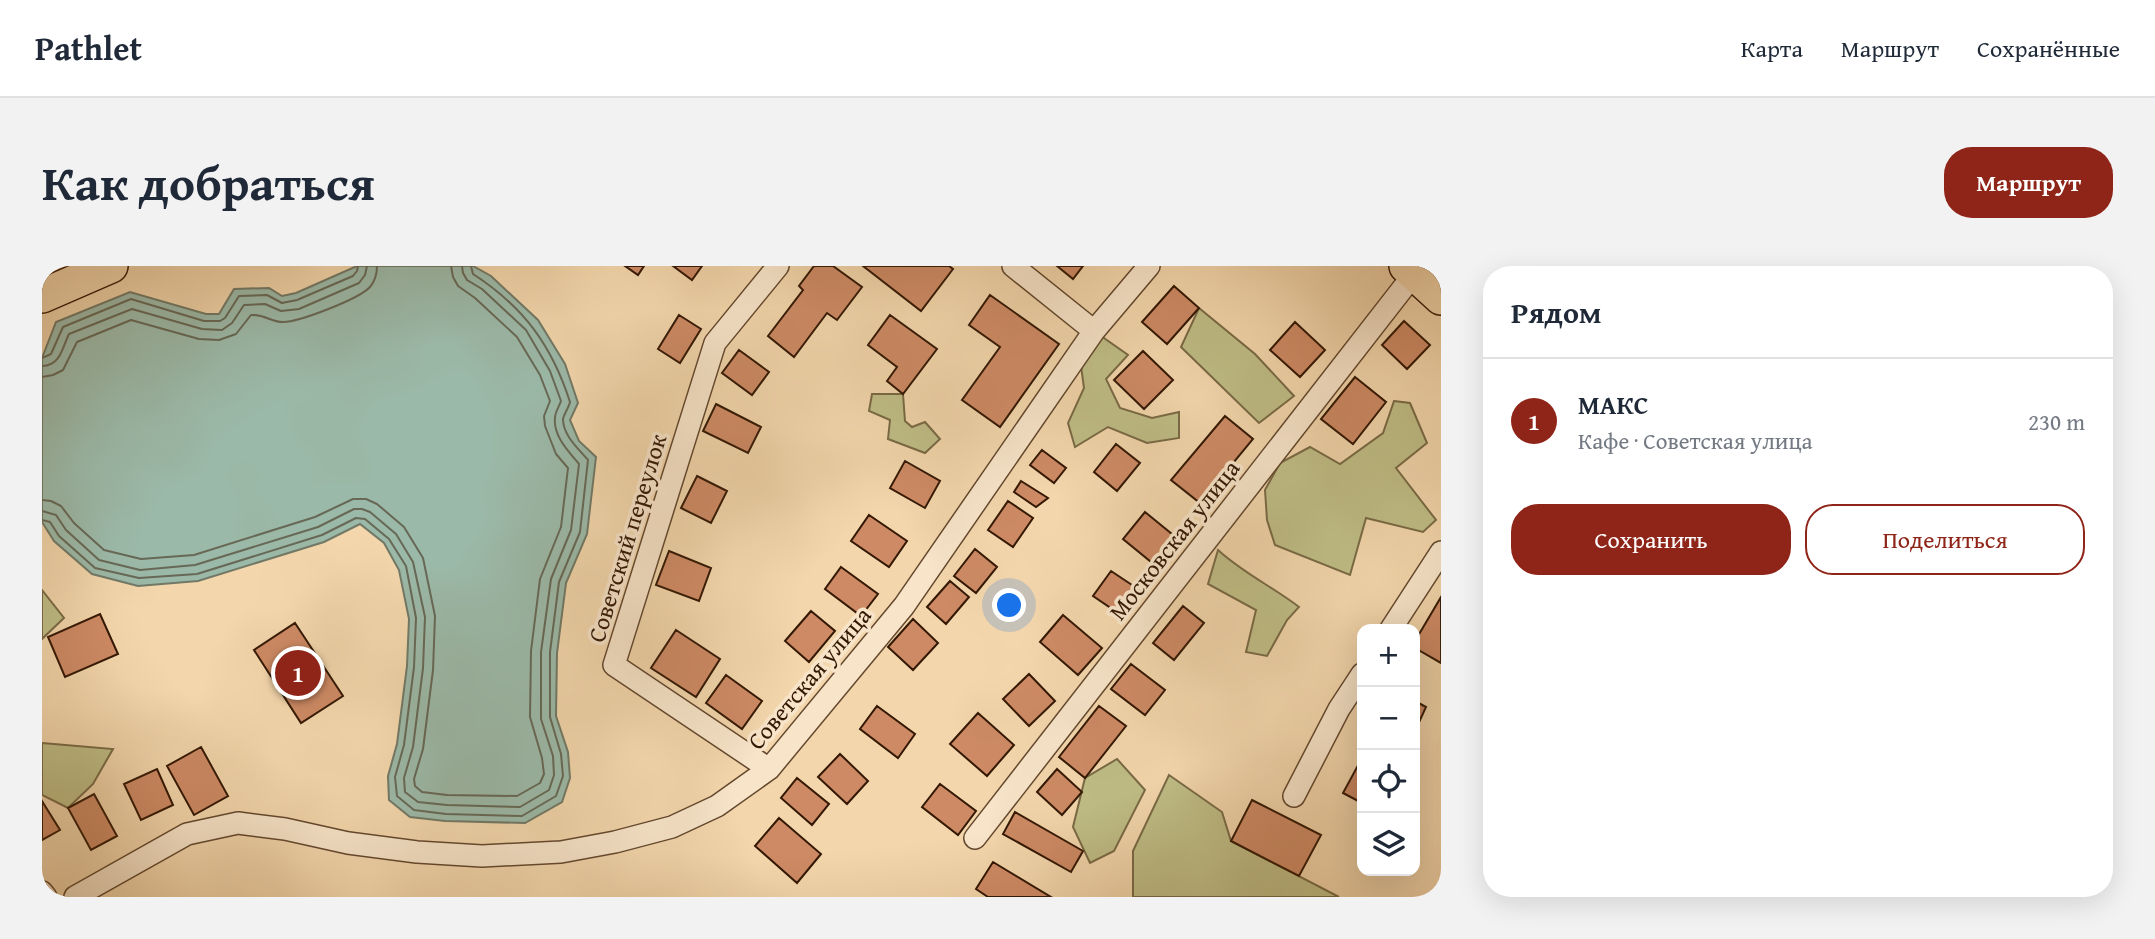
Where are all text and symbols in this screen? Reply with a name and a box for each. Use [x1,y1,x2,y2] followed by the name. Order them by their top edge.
[35,24,142,72] text: Pathlet
[1741,31,1803,66] text: Карта
[1841,31,1939,66] text: Маршрут
[1977,31,2120,66] text: Сохранённые
[42,146,375,218] text: Как добраться
[1944,147,2113,218] button: Маршрут
[1511,290,1602,334] text: Рядом
[1578,385,1649,424] text: МАКС
[1528,405,1540,438] text: 1
[2028,405,2085,438] text: 230 m
[1578,424,1813,457] text: Кафе · Советская улица
[579,429,675,646] street label: Советский переулок
[1100,452,1248,628] street label: Московская улица
[1511,504,1791,575] button: Сохранить
[1805,504,2085,575] button: Поделиться
[992,588,1026,622] your location
[739,599,880,757] street label: Советская улица
[1357,624,1420,876] map controls
[1357,624,1420,687] button: +
[275,647,321,699] pin: 1
[1357,687,1420,750] button: −
[1357,750,1420,813] button: locate
[1357,813,1420,876] button: layers

